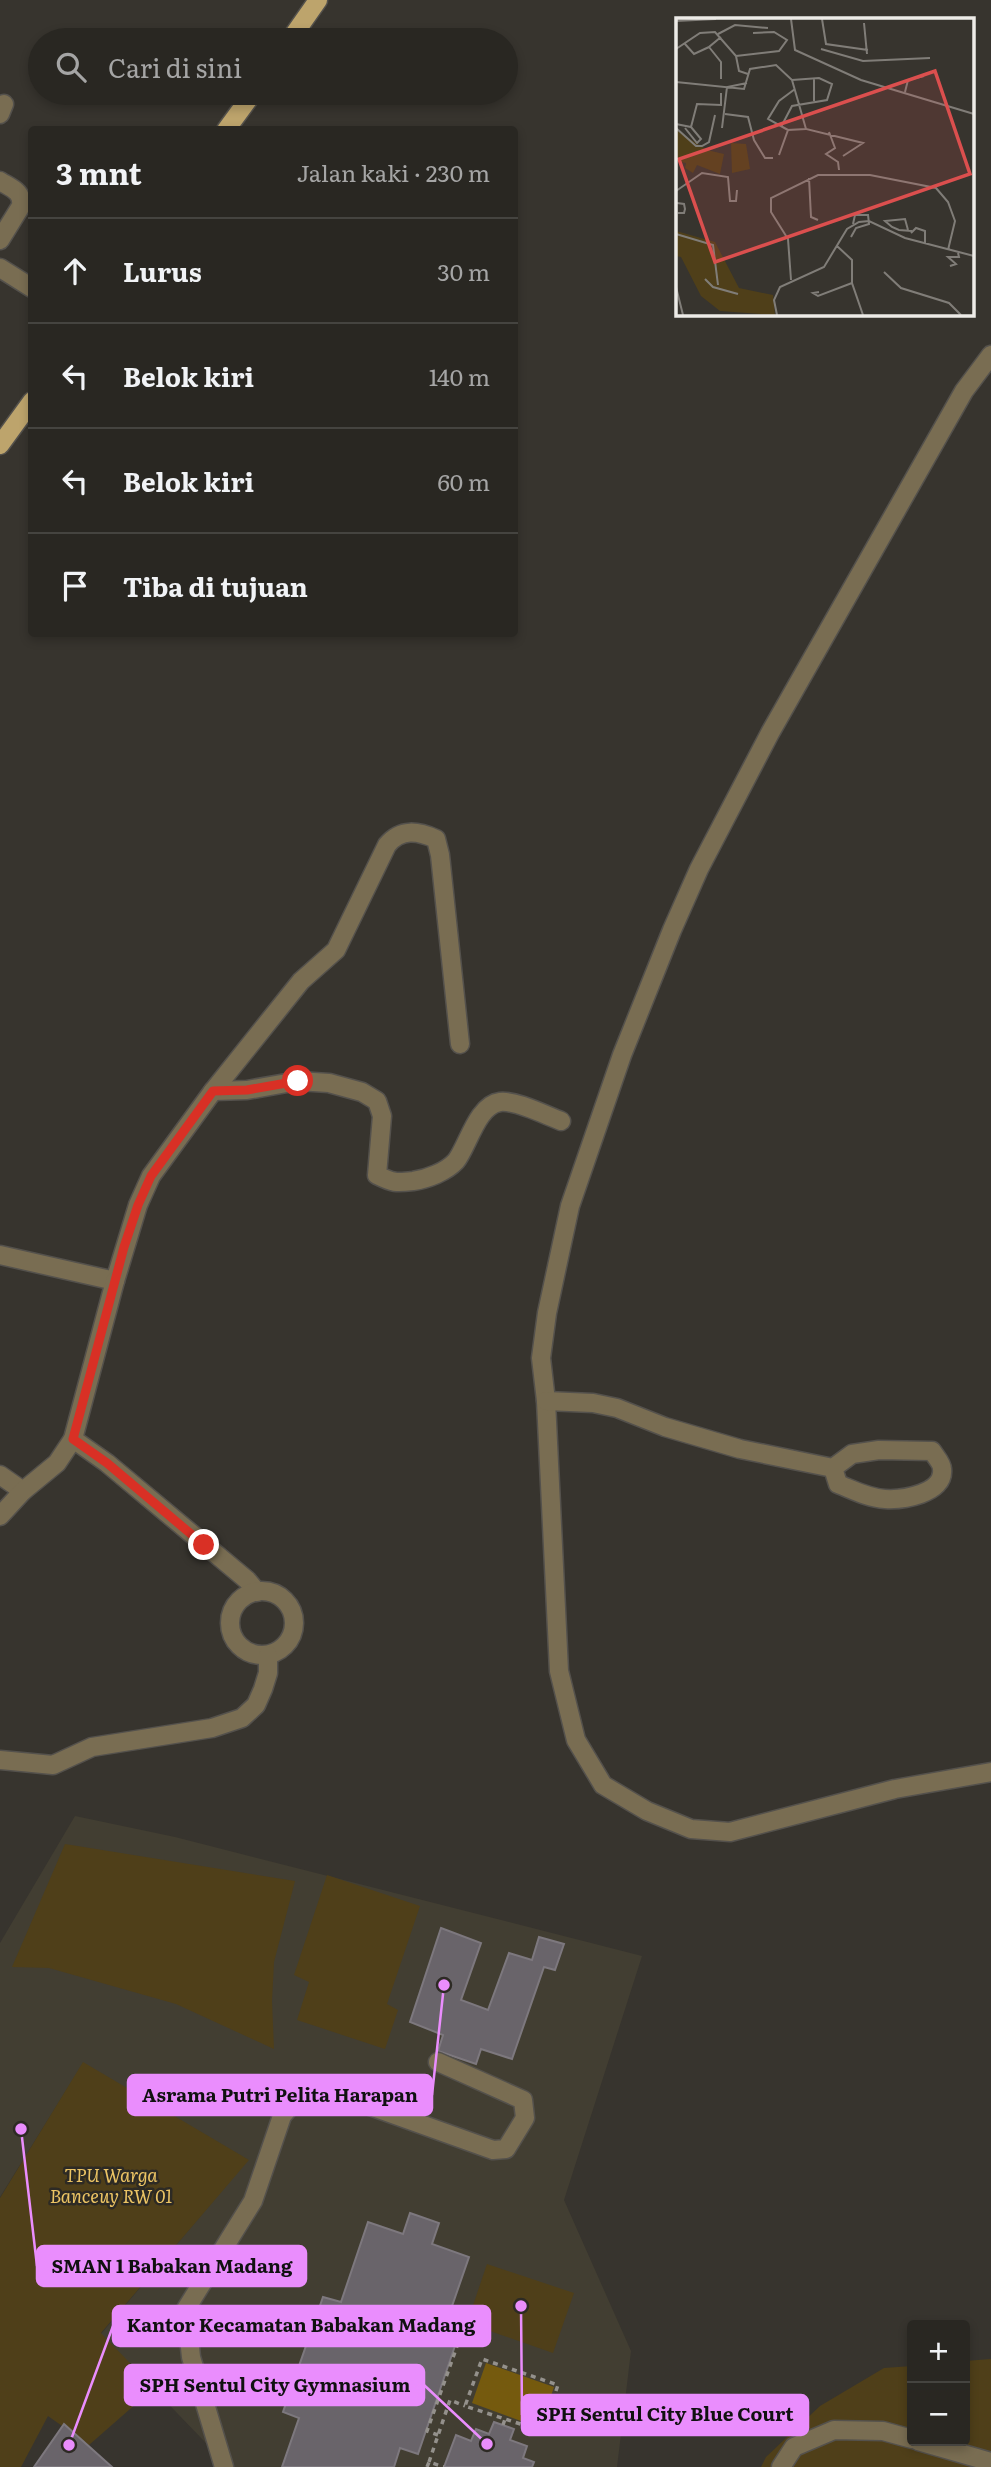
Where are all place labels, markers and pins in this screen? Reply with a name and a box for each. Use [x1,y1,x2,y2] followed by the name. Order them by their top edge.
[128,2075,432,2115] callout: Asrama Putri Pelita Harapan
[37,2246,306,2286] callout: SMAN 1 Babakan Madang
[113,2306,490,2346] callout: Kantor Kecamatan Babakan Madang
[125,2365,424,2405] callout: SPH Sentul City Gymnasium
[522,2395,808,2435] callout: SPH Sentul City Blue Court

